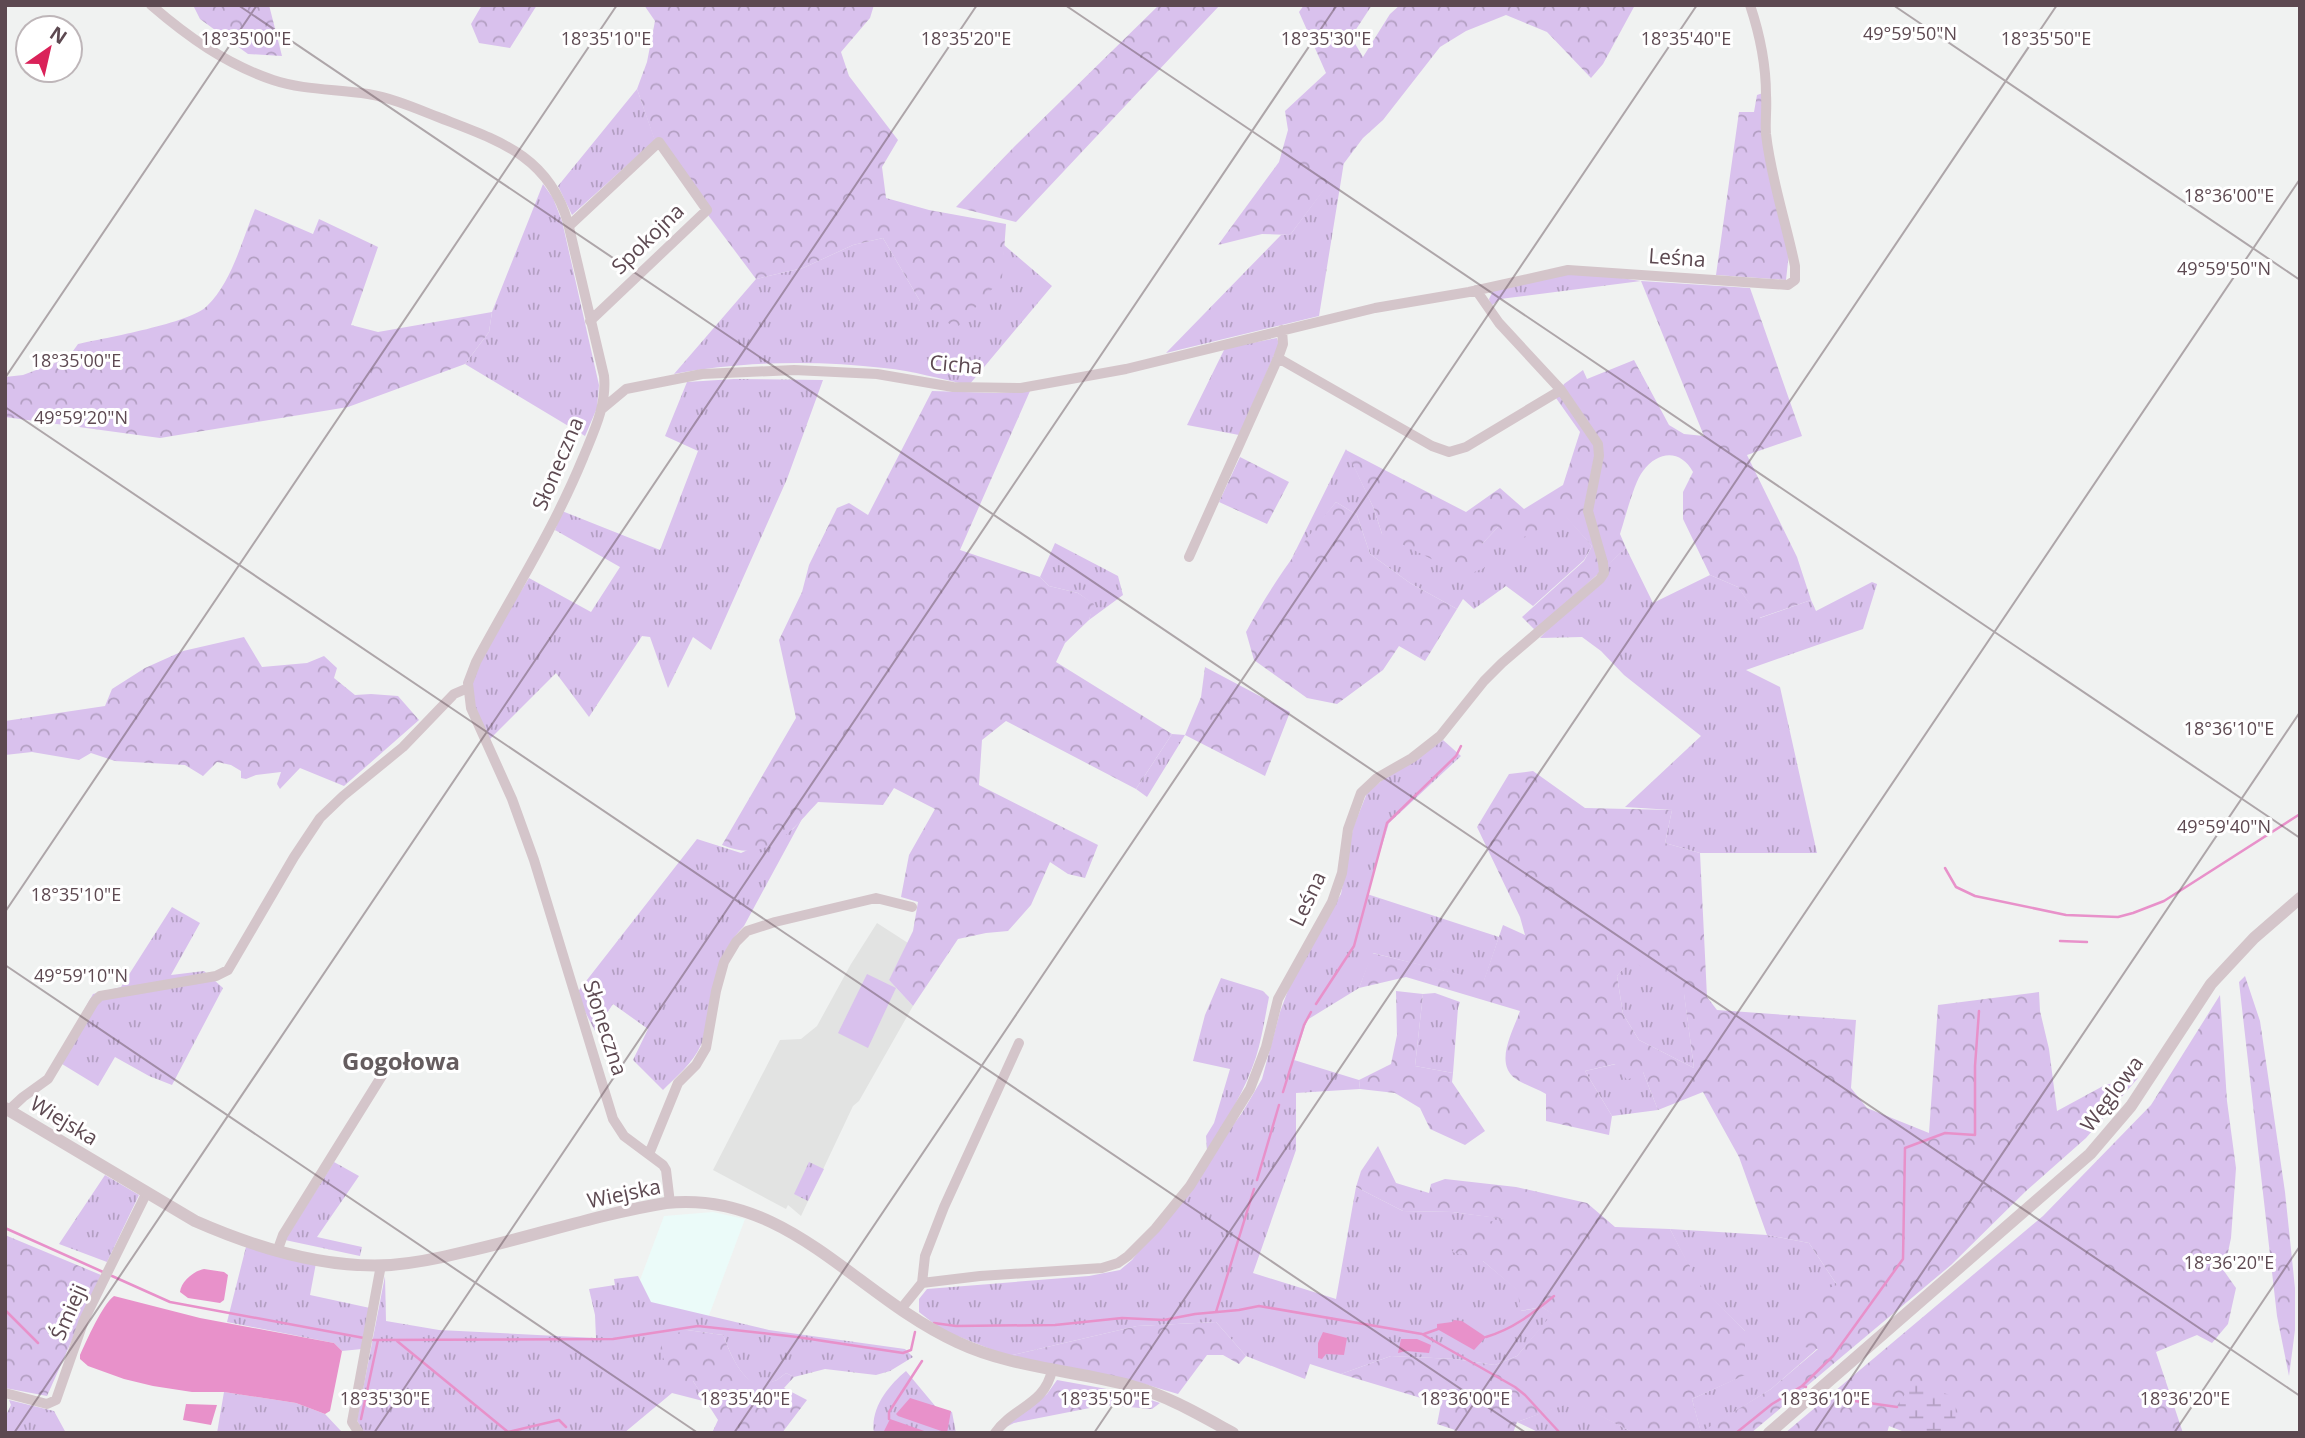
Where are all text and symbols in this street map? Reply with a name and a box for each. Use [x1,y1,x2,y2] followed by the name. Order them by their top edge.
[14,14,84,84] north arrow
[45,20,72,50] text: N
[1863,21,1957,45] text: 49°59'50"N
[201,26,291,50] text: 18°35'00"E
[561,26,651,50] text: 18°35'10"E
[921,26,1011,50] text: 18°35'20"E
[1281,26,1371,50] text: 18°35'30"E
[1641,26,1731,50] text: 18°35'40"E
[2001,26,2091,50] text: 18°35'50"E
[2184,183,2274,207] text: 18°36'00"E
[605,197,690,280] street label: Spokojna
[1648,241,1707,273] street label: Leśna
[2177,256,2271,280] text: 49°59'50"N
[31,348,121,372] text: 18°35'00"E
[928,348,984,380] street label: Cicha
[34,405,128,429] text: 49°59'20"N
[525,413,589,514] street label: Słoneczna
[2184,716,2274,740] text: 18°36'10"E
[2177,814,2271,838] text: 49°59'40"N
[1282,867,1332,930] street label: Leśna
[31,882,121,906] text: 18°35'10"E
[34,963,128,987] text: 49°59'10"N
[577,976,634,1079] street label: Słoneczna
[342,1044,460,1077] district label: Gogołowa
[2073,1050,2149,1137] street label: Węglowa
[25,1089,104,1151] street label: Wiejska
[584,1172,663,1214] street label: Wiejska
[2184,1250,2274,1274] text: 18°36'20"E
[43,1279,93,1344] street label: Śmieji
[340,1386,430,1410] text: 18°35'30"E
[700,1386,790,1410] text: 18°35'40"E
[1060,1386,1150,1410] text: 18°35'50"E
[1420,1386,1510,1410] text: 18°36'00"E
[1780,1386,1870,1410] text: 18°36'10"E
[2140,1386,2230,1410] text: 18°36'20"E

